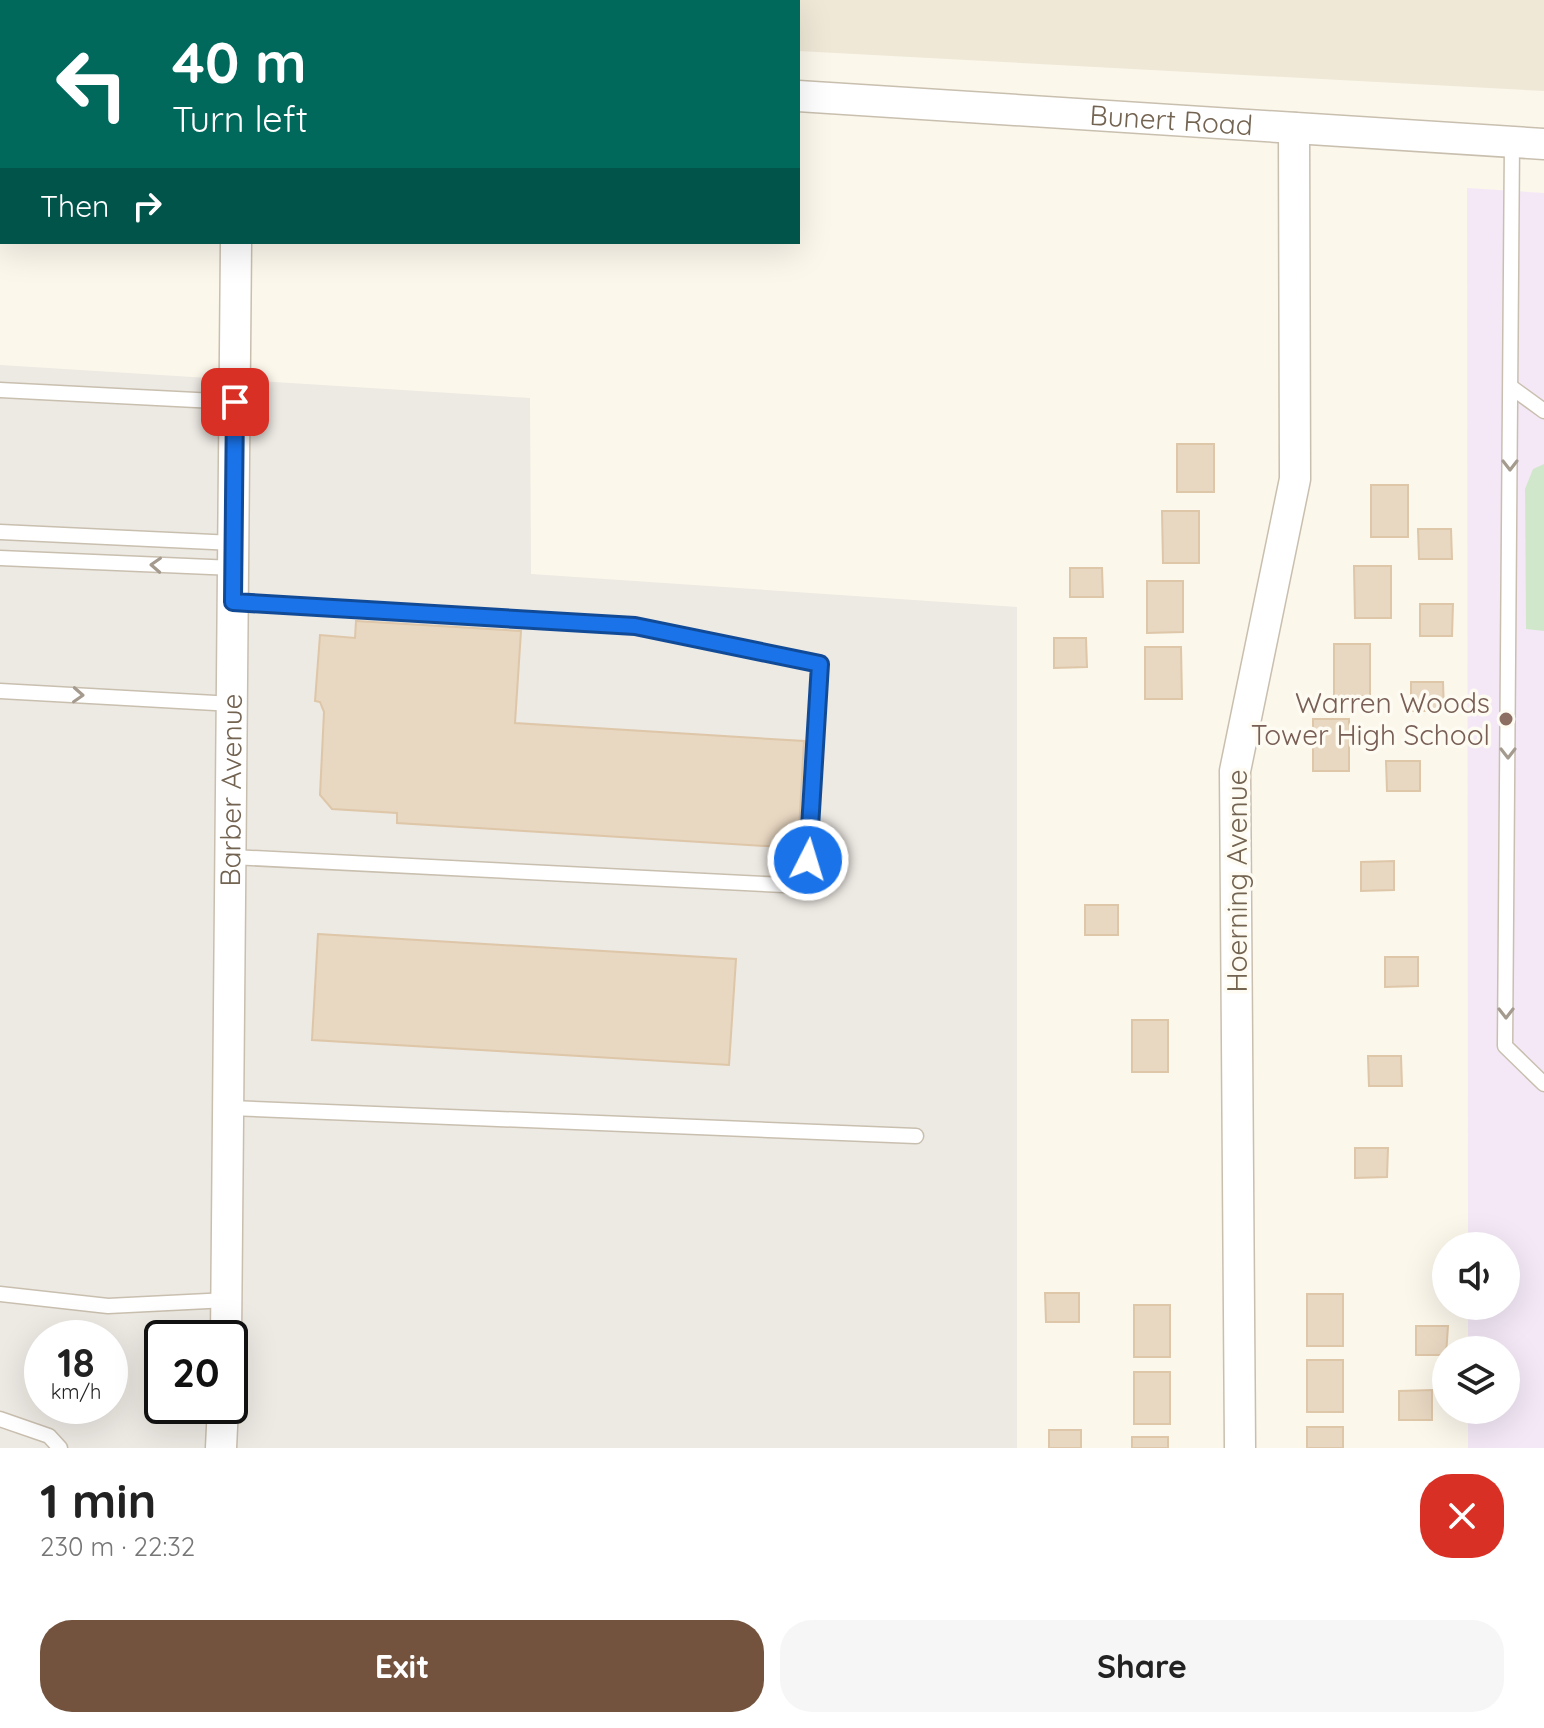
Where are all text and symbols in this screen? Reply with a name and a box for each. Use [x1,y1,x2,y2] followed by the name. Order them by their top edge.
[172,27,307,97] text: 40 m
[40,32,144,136] icon: left
[172,96,308,141] text: Turn left
[1089,97,1254,142] street label: Bunert Road
[125,184,169,228] icon: right
[40,187,109,225] text: Then
[201,368,269,436] pin
[213,380,257,424] icon: arrive
[1501,459,1519,472] one-way arrow
[149,557,162,574] one-way arrow
[1251,685,1490,752] place label: Warren Woods Tower High School
[72,686,85,703] one-way arrow
[212,693,249,887] street label: Barber Avenue
[1497,710,1515,728] marker: Warren Woods Tower High School
[1499,747,1517,760] one-way arrow
[1219,770,1254,992] street label: Hoerning Avenue
[766,818,850,902] position arrow
[1497,1007,1515,1020] one-way arrow
[1432,1232,1520,1424] map controls
[1432,1232,1520,1320] button: sound
[144,1320,248,1424] speed limit sign: 20
[1432,1336,1520,1424] button: layers
[57,1337,95,1387] text: 18
[51,1379,101,1404] text: km/h
[40,1470,156,1530] text: 1 min
[1420,1474,1504,1558] button: close
[40,1530,195,1563] text: 230 m · 22:32
[40,1620,764,1712] button: Exit
[780,1620,1504,1712] button: Share

